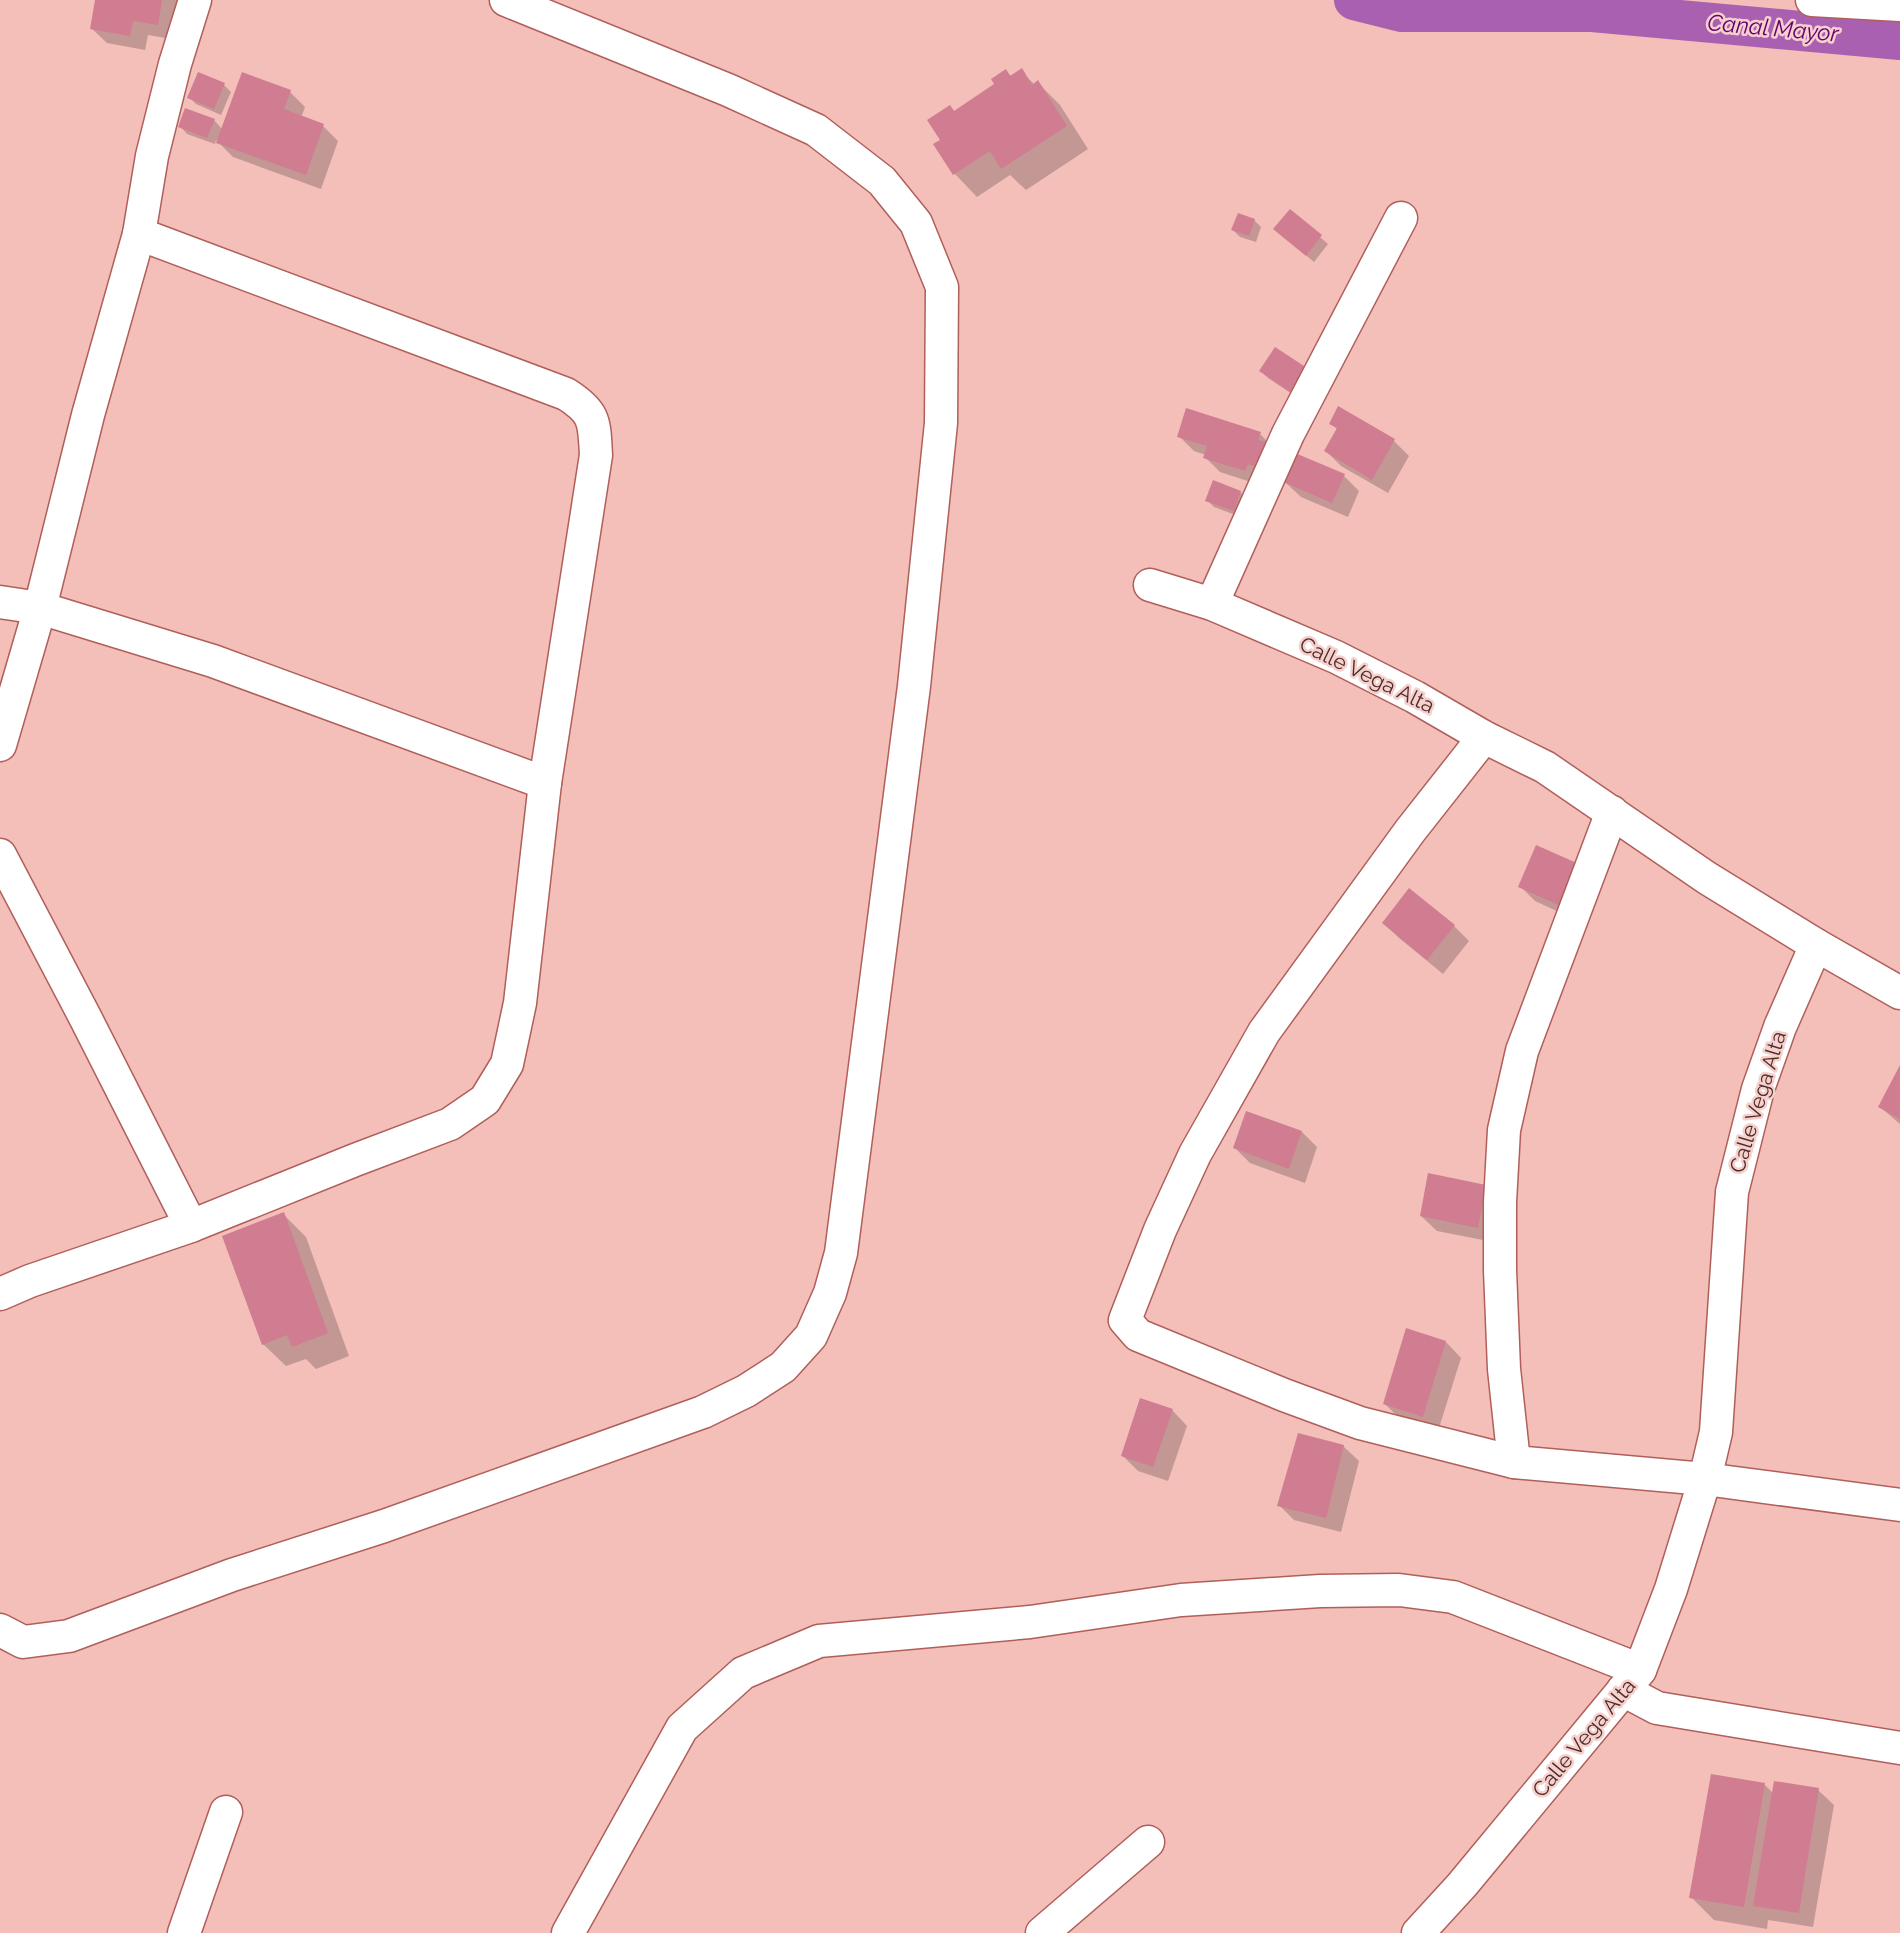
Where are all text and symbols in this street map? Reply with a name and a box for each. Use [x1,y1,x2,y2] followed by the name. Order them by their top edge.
[1706,8,1841,47] water label: Canal Mayor
[1296,631,1439,718] street label: Calle Vega Alta
[1724,1028,1791,1176] street label: Calle Vega Alta
[1527,1673,1640,1802] street label: Calle Vega Alta

